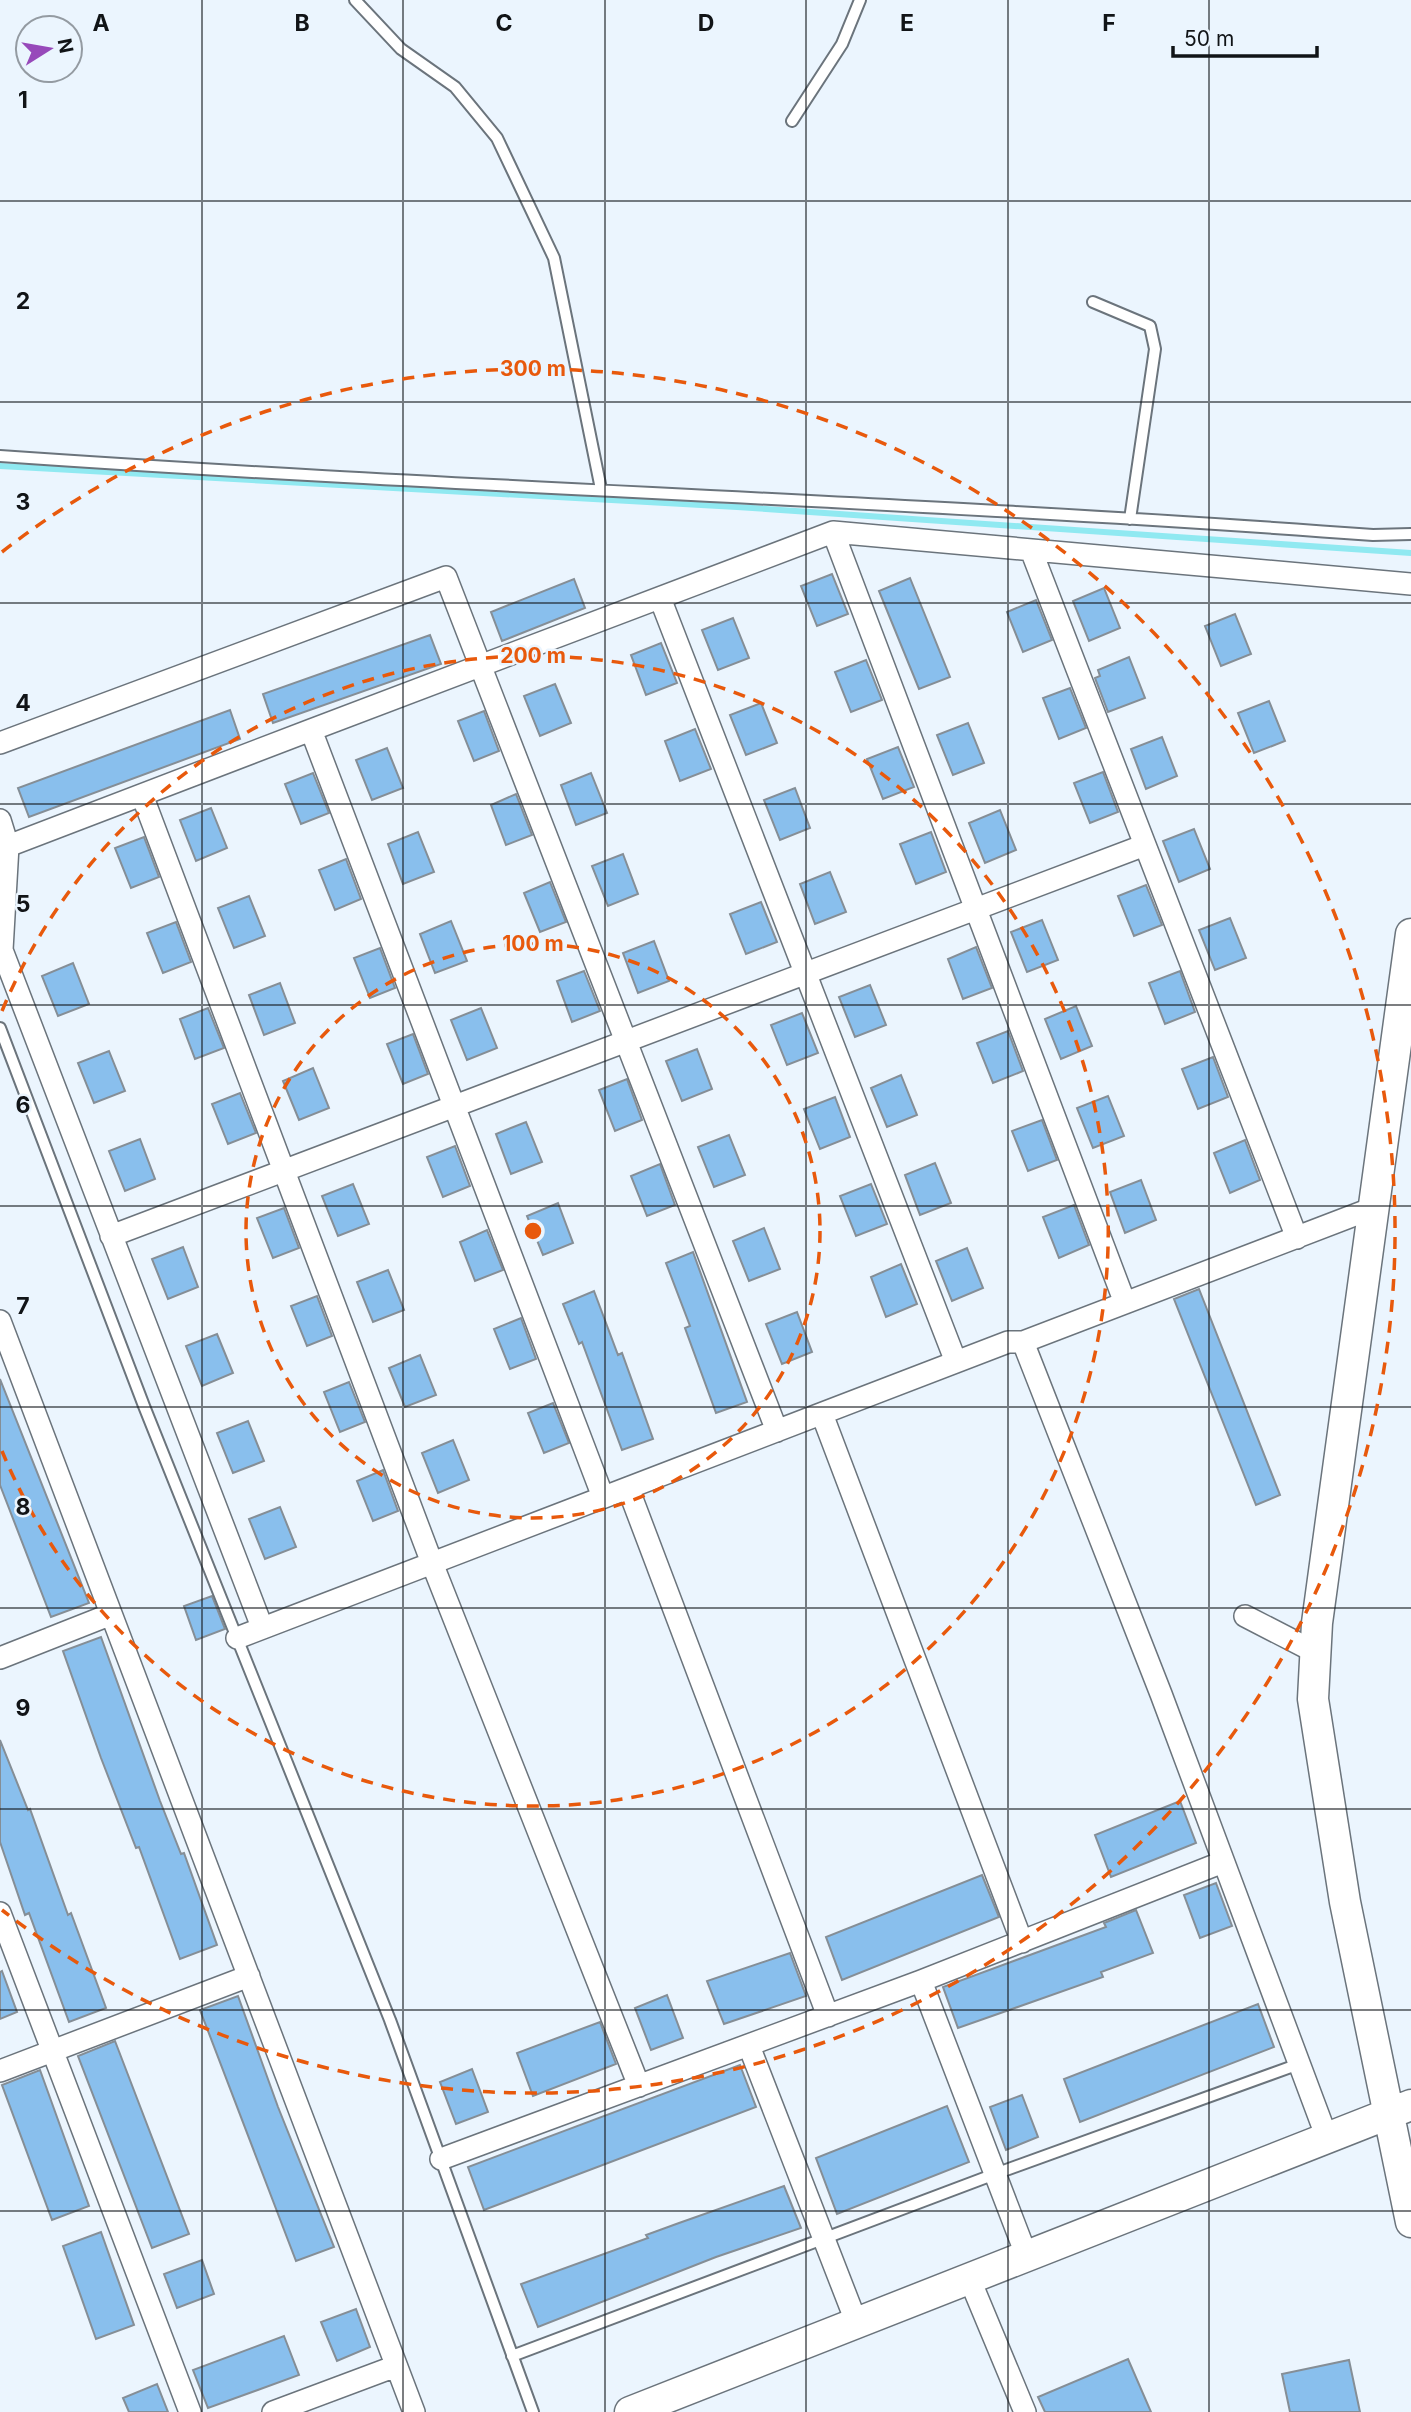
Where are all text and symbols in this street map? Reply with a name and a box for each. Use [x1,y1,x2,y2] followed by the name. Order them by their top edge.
[92,9,110,37] text: A
[294,9,310,37] text: B
[495,9,513,37] text: C
[698,9,714,37] text: D
[900,9,914,37] text: E
[1102,9,1116,37] text: F
[14,14,84,84] north arrow
[1173,14,1316,58] scale bar
[1184,26,1234,51] text: 50 m
[53,37,78,55] text: N
[18,86,28,114] text: 1
[16,287,30,315] text: 2
[500,356,566,381] text: 300 m
[16,488,30,516] text: 3
[500,643,566,668] text: 200 m
[15,689,31,717] text: 4
[16,890,30,918] text: 5
[502,931,564,956] text: 100 m
[16,1091,30,1119] text: 6
[521,1219,545,1243] centre of rings
[16,1292,30,1320] text: 7
[16,1493,30,1521] text: 8
[16,1694,30,1722] text: 9

